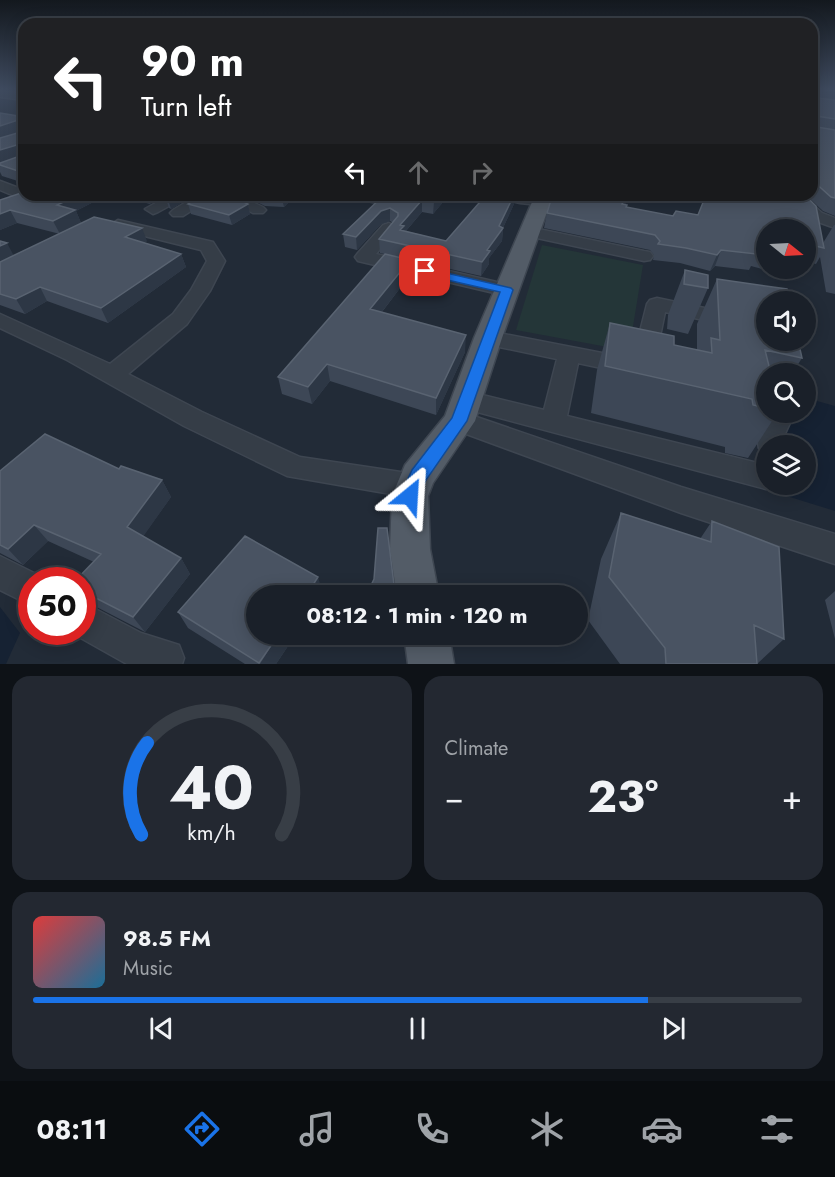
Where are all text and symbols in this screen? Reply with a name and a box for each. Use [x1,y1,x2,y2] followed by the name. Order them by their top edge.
[141,31,244,92] text: 90 m
[42,42,120,120] icon: left
[141,87,231,126] text: Turn left
[339,156,372,189] icon: left
[402,156,435,189] icon: ahead
[465,156,498,189] icon: right
[756,219,816,279] north arrow
[756,219,816,495] map controls
[399,245,450,296] pin
[408,254,441,287] icon: arrive
[756,291,816,351] button: sound
[756,363,816,423] button: search
[756,435,816,495] button: layers
[378,464,442,528] position arrow
[18,567,96,645] speed limit sign: 50
[306,599,528,631] text: 08:12 · 1 min · 120 m
[445,734,508,763] text: Climate
[169,742,254,832] text: 40
[587,764,658,829] text: 23°
[445,774,464,821] text: −
[782,774,802,821] text: +
[188,817,236,848] text: km/h
[123,922,211,954] text: 98.5 FM
[123,954,173,983] text: Music
[145,1012,178,1045] icon: previous
[401,1012,434,1045] icon: pause
[657,1012,690,1045] icon: next
[181,1108,223,1150] icon: directions
[296,1108,338,1150] icon: music
[411,1108,453,1150] icon: phone
[526,1108,568,1150] icon: climate
[641,1108,683,1150] icon: car
[756,1108,798,1150] icon: filters
[37,1110,108,1149] text: 08:11

